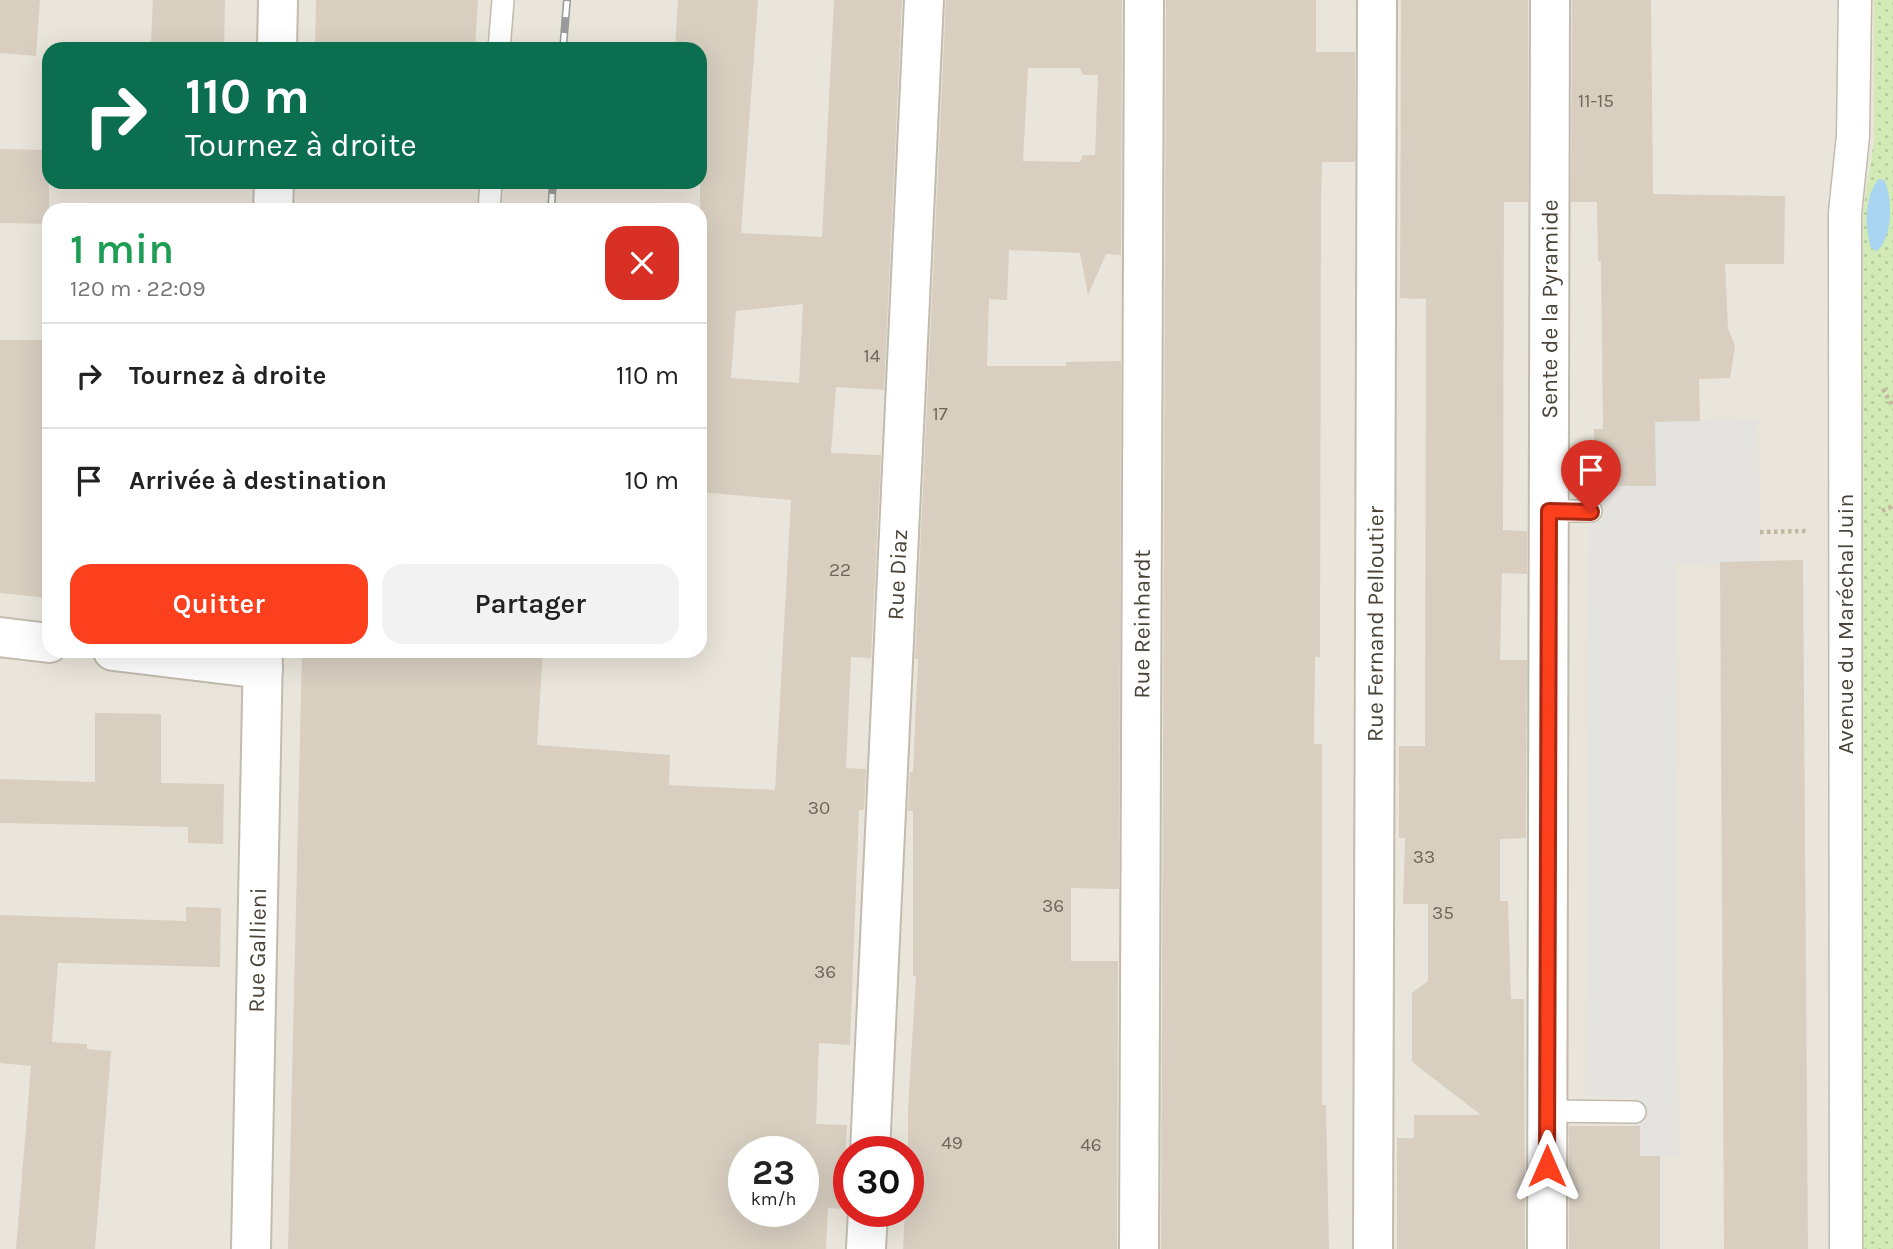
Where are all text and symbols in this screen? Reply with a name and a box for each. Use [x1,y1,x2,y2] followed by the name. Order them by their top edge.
[185,68,310,125] text: 110 m
[70,70,161,161] icon: right
[1578,90,1614,112] house number: 11-15
[185,127,417,164] text: Tournez à droite
[1535,199,1563,419] street label: Sente de la Pyramide
[70,224,174,274] text: 1 min
[605,226,679,300] button: close
[70,275,206,302] text: 120 m · 22:09
[864,345,881,367] house number: 14
[70,357,108,395] icon: right
[129,360,326,391] text: Tournez à droite
[616,360,679,391] text: 110 m
[932,403,948,425] house number: 17
[1561,440,1621,512] pin
[1572,451,1610,489] icon: arrive
[70,462,108,500] icon: arrive
[129,465,387,496] text: Arrivée à destination
[624,465,679,496] text: 10 m
[1832,494,1859,754] street label: Avenue du Maréchal Juin
[1361,505,1389,742] street label: Rue Fernand Pelloutier
[881,529,913,621] street label: Rue Diaz
[1128,549,1155,699] street label: Rue Reinhardt
[829,559,851,581] house number: 22
[70,564,368,644] button: Quitter
[382,564,679,644] button: Partager
[808,797,830,819] house number: 30
[1413,846,1435,868] house number: 33
[242,887,272,1013] street label: Rue Gallieni
[1042,895,1064,917] house number: 36
[1432,902,1454,924] house number: 35
[814,961,836,983] house number: 36
[1510,1129,1584,1203] position arrow
[941,1132,963,1154] house number: 49
[1080,1134,1102,1156] house number: 46
[833,1136,924,1227] speed limit sign: 30
[752,1152,795,1193] text: 23
[751,1188,796,1210] text: km/h

